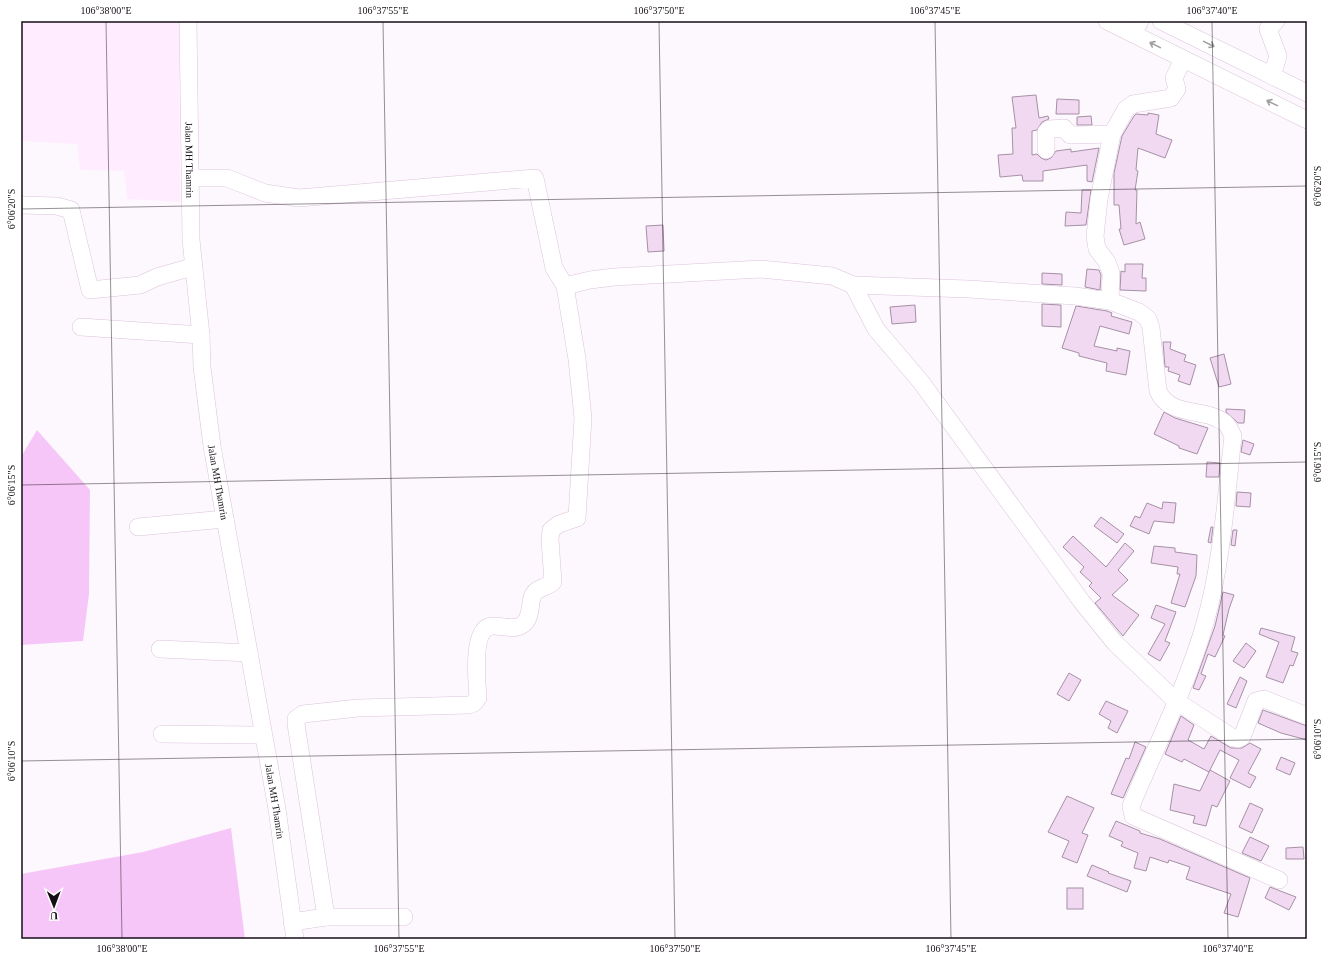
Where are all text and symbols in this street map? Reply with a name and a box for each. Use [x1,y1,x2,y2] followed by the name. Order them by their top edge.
[81,5,132,16] text: 106°38'00"E
[358,5,409,16] text: 106°37'55"E
[634,5,685,16] text: 106°37'50"E
[910,5,961,16] text: 106°37'45"E
[1187,5,1238,16] text: 106°37'40"E
[1150,41,1162,48] one-way arrow
[1202,41,1214,49] one-way arrow
[1266,99,1278,106] one-way arrow
[183,122,195,198] street label: Jalan MH Thamrin
[1312,166,1323,206] text: 6°06'20"S
[6,189,17,229] text: 6°06'20"S
[1312,442,1323,482] text: 6°06'15"S
[206,444,230,521] street label: Jalan MH Thamrin
[6,465,17,505] text: 6°06'15"S
[1312,719,1323,759] text: 6°06'10"S
[6,741,17,781] text: 6°06'10"S
[263,763,286,840] street label: Jalan MH Thamrin
[34,886,74,926] north arrow
[50,910,58,922] text: U
[97,943,148,954] text: 106°38'00"E
[374,943,425,954] text: 106°37'55"E
[650,943,701,954] text: 106°37'50"E
[926,943,977,954] text: 106°37'45"E
[1203,943,1254,954] text: 106°37'40"E

